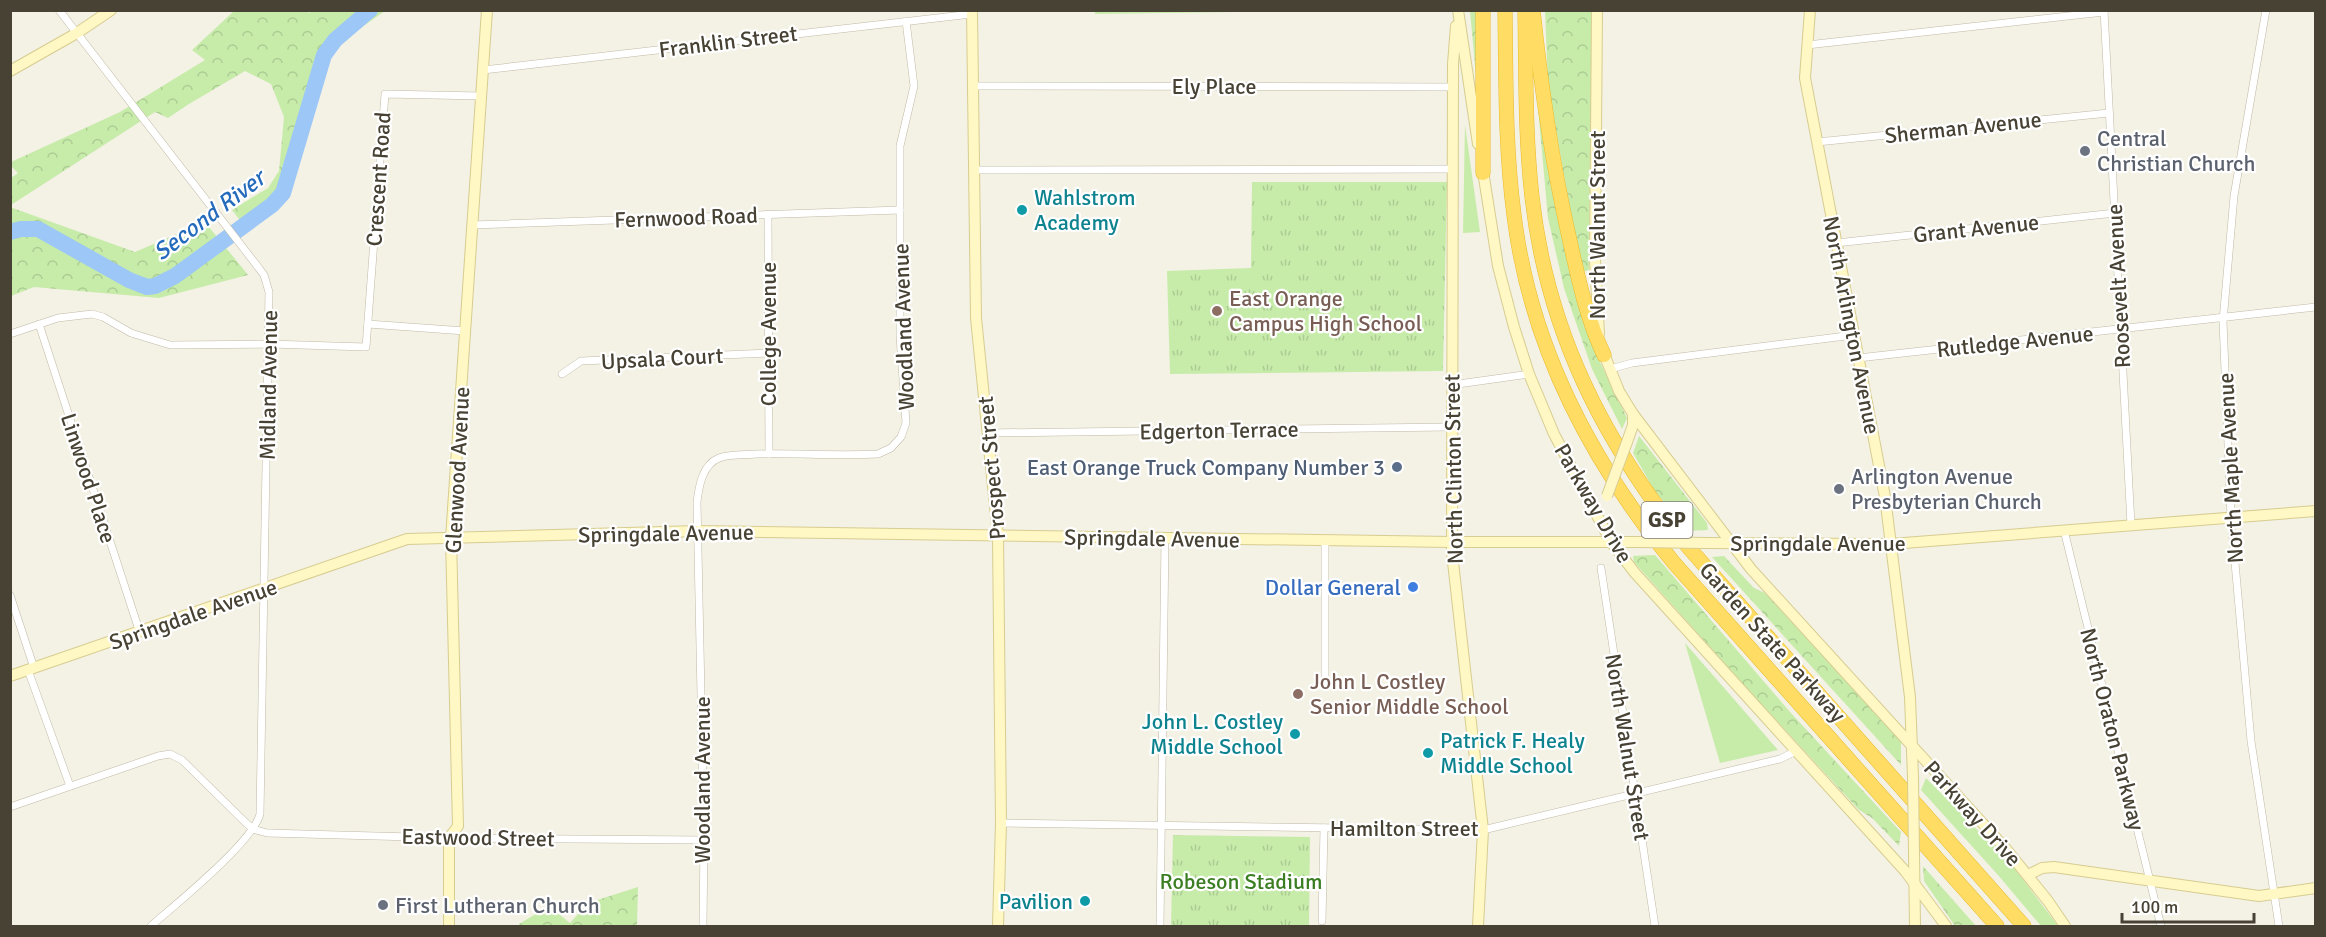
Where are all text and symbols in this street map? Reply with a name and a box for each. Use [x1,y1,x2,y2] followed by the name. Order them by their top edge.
[657,20,799,63] street label: Franklin Street
[1171,73,1257,100] street label: Ely Place
[1883,106,2043,149] street label: Sherman Avenue
[360,111,397,247] street label: Crescent Road
[2097,125,2255,177] place label: Central Christian Church
[1584,130,1611,319] street label: North Walnut Street
[2078,144,2092,158] marker: Central Christian Church
[147,161,273,267] water label: Second River
[1034,184,1135,236] place label: Wahlstrom Academy
[614,202,758,233] street label: Fernwood Road
[1015,203,1029,217] marker: Wahlstrom Academy
[2101,203,2136,369] street label: Roosevelt Avenue
[1912,208,2040,249] street label: Grant Avenue
[1817,214,1886,436] street label: North Arlington Avenue
[887,243,920,411] street label: Woodland Avenue
[755,262,782,406] street label: College Avenue
[1229,285,1422,337] place label: East Orange Campus High School
[1210,304,1224,318] marker: East Orange Campus High School
[254,310,283,460] street label: Midland Avenue
[1935,320,2095,363] street label: Rutledge Avenue
[600,342,724,375] street label: Upsala Court
[2212,372,2249,564] street label: North Maple Avenue
[1438,373,1469,564] street label: North Clinton Street
[440,386,475,554] street label: Glenwood Avenue
[972,395,1011,541] street label: Prospect Street
[55,410,122,547] street label: Linwood Place
[1139,416,1299,445] street label: Edgerton Terrace
[1549,439,1639,568] street label: Parkway Drive
[1027,454,1385,481] place label: East Orange Truck Company Number 3
[1390,460,1404,474] marker: East Orange Truck Company Number 3
[1851,463,2042,515] place label: Arlington Avenue Presbyterian Church
[1832,482,1846,496] marker: Arlington Avenue Presbyterian Church
[1642,502,1692,538] road number: GSP
[578,518,754,549] street label: Springdale Avenue
[1064,523,1240,554] street label: Springdale Avenue
[1730,530,1906,557] street label: Springdale Avenue
[1694,557,1852,728] street label: Garden State Parkway
[106,573,281,656] street label: Springdale Avenue
[1265,574,1401,601] place label: Dollar General
[1406,580,1420,594] marker: Dollar General
[2074,625,2151,834] street label: North Oraton Parkway
[1599,652,1656,843] street label: North Walnut Street
[1310,668,1509,720] place label: John L Costley Senior Middle School
[1291,687,1305,701] marker: John L Costley Senior Middle School
[689,696,716,864] street label: Woodland Avenue
[1142,708,1284,760] place label: John L. Costley Middle School
[1288,727,1302,741] marker: John L. Costley Middle School
[1440,727,1585,779] place label: Patrick F. Healy Middle School
[1421,746,1435,760] marker: Patrick F. Healy Middle School
[1918,755,2027,872] street label: Parkway Drive
[1330,815,1479,842] street label: Hamilton Street
[401,823,555,852] street label: Eastwood Street
[1160,868,1322,895] park label: Robeson Stadium
[2122,886,2254,924] scale bar
[999,888,1073,915] place label: Pavilion
[395,892,600,919] place label: First Lutheran Church
[1078,894,1092,908] marker: Pavilion
[2131,896,2178,918] text: 100 m
[376,898,390,912] marker: First Lutheran Church

